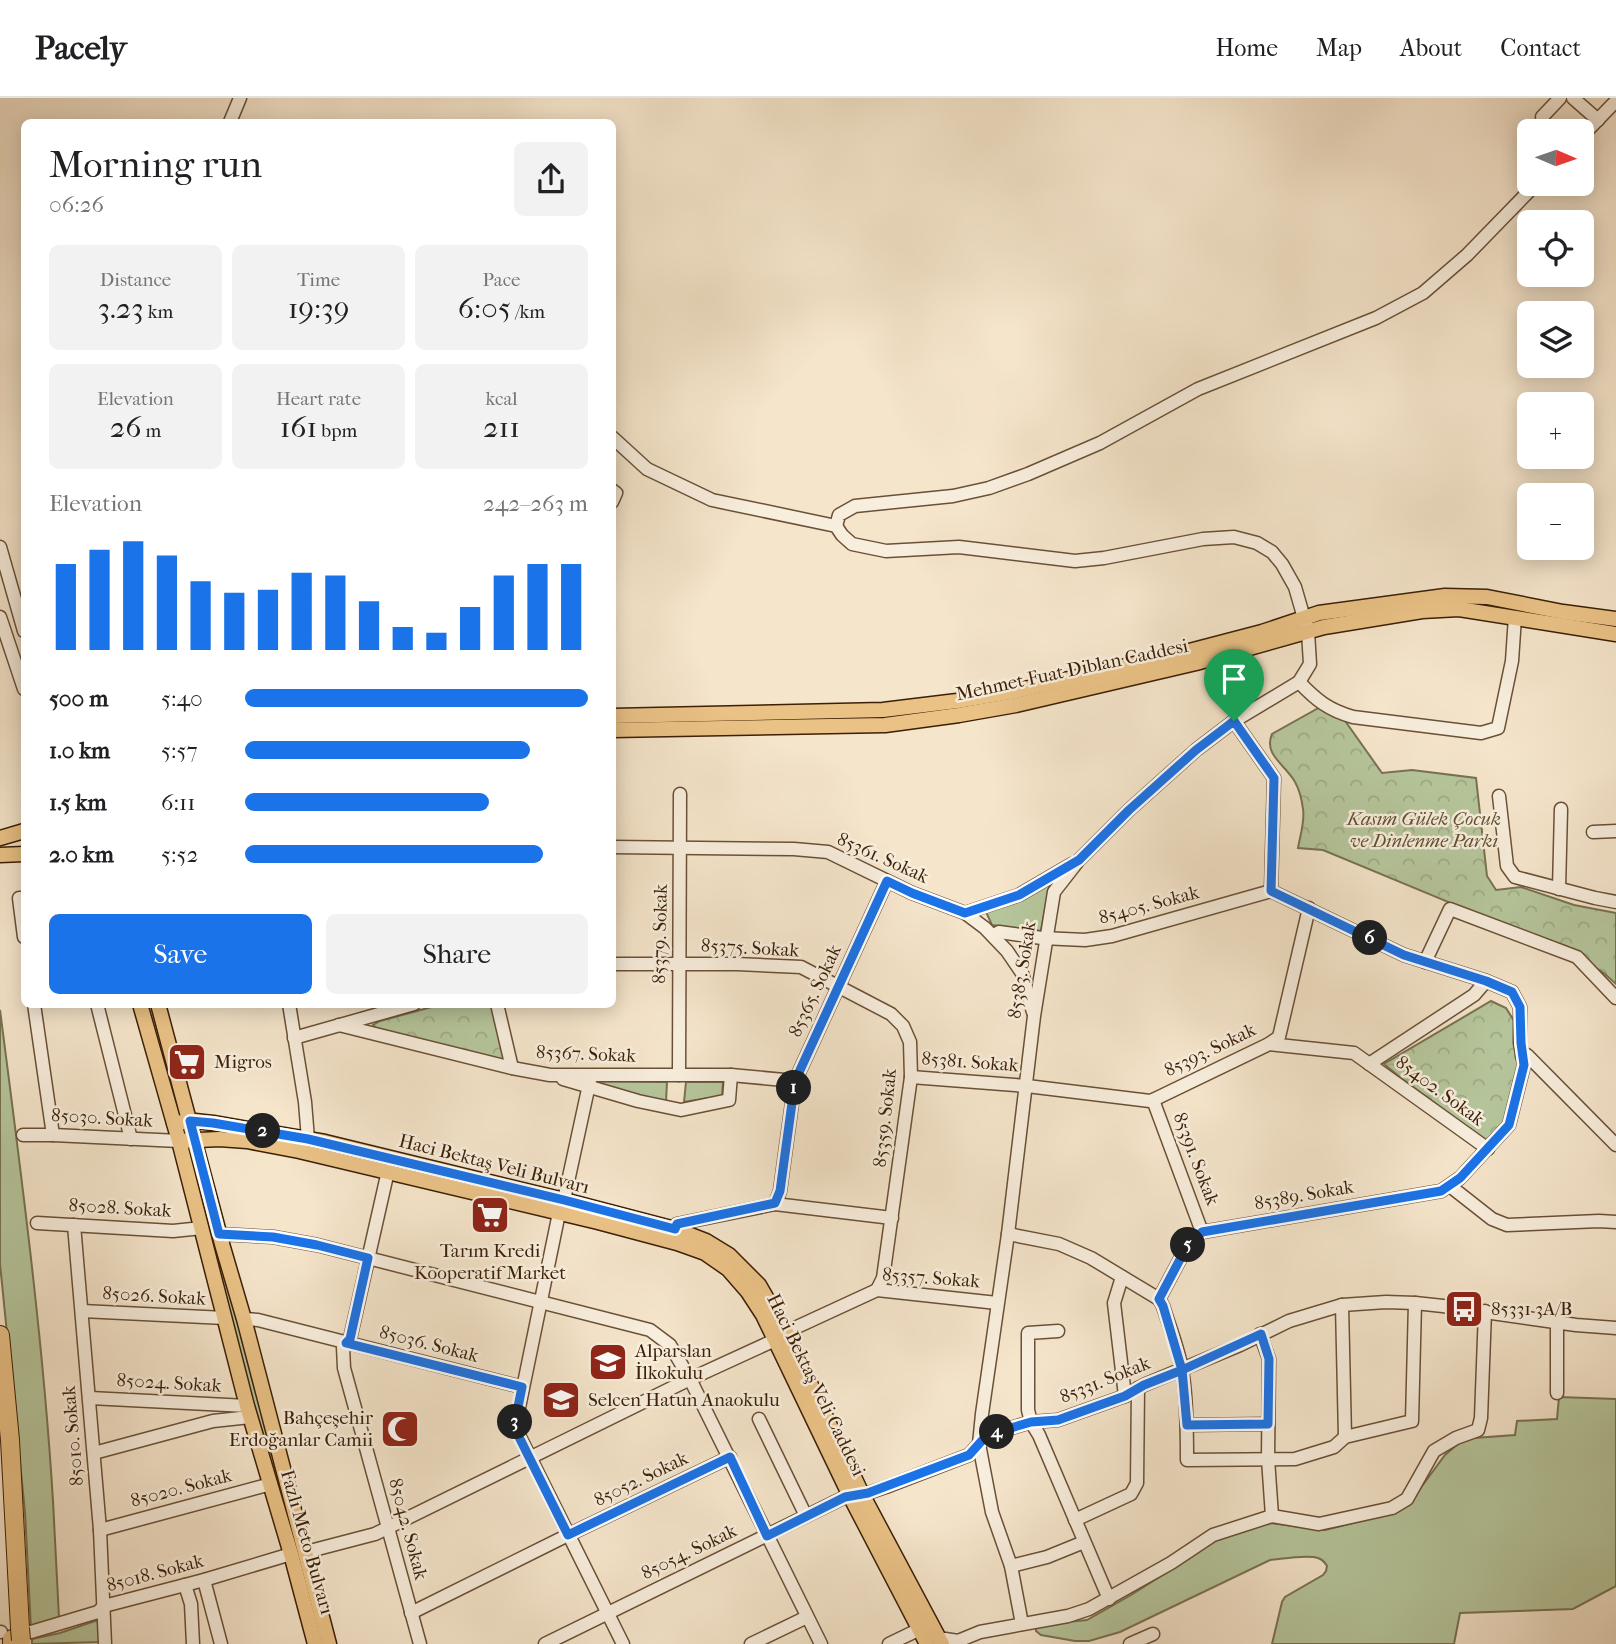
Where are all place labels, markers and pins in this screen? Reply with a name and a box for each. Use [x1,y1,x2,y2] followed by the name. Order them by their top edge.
[1204,649,1264,721] pin
[1352,920,1388,956] pin: 6
[166,1041,208,1083] supermarket icon: Migros
[214,1051,272,1073] place label: Migros
[776,1070,812,1105] pin: 1
[246,1114,280,1148] pin: 2
[469,1194,511,1236] supermarket icon: Tarım Kredi Kooperatif Market
[1170,1228,1206,1262] pin: 5
[414,1240,566,1284] place label: Tarım Kredi Kooperatif Market
[1443,1288,1485,1330] bus stop icon: 85331 3A/B
[1491,1298,1572,1320] place label: 85331 3A/B
[634,1340,712,1384] place label: Alparslan İlkokulu
[587,1341,629,1383] school or university icon: Alparslan İlkokulu
[540,1379,582,1421] school or university icon: Selcen Hatun Anaokulu
[588,1389,780,1411] place label: Selcen Hatun Anaokulu
[498,1404,532,1440] pin: 3
[229,1407,374,1451] place label: Bahçeşehir Erdoğanlar Camii
[379,1408,421,1450] mosque icon: Bahçeşehir Erdoğanlar Camii
[979,1414,1014,1450] pin: 4

